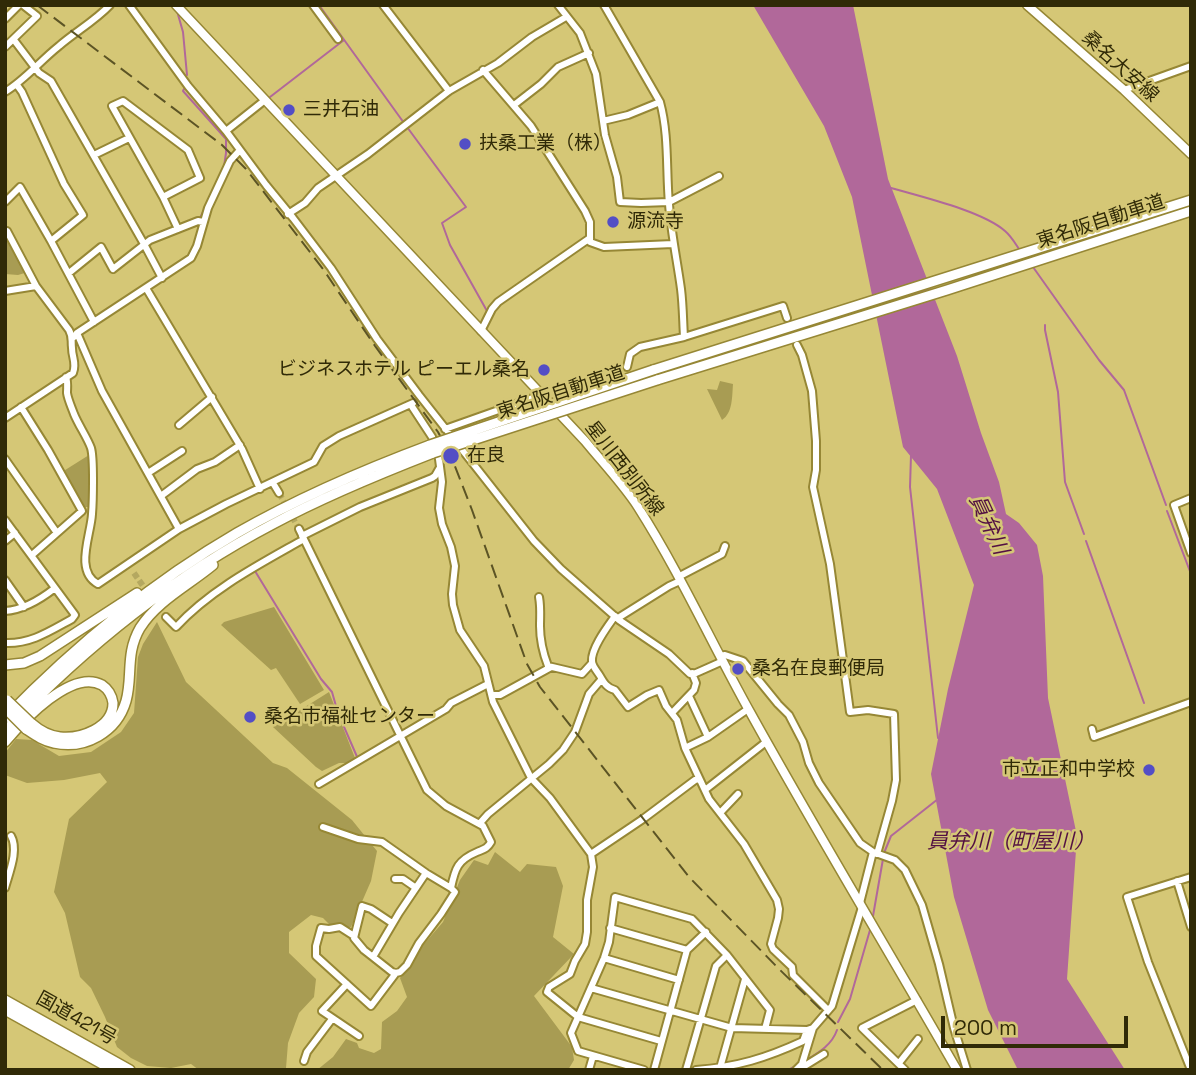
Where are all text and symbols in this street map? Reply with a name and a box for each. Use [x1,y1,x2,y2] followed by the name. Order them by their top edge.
[1077,27,1163,107] street label: 桑名大安線
[303,99,379,121] place label: 三井石油
[281,102,297,118] marker: 三井石油
[479,133,612,155] place label: 扶桑工業（株）
[457,136,473,152] marker: 扶桑工業（株）
[1034,191,1168,253] street label: 東名阪自動車道
[627,211,684,233] place label: 源流寺
[605,214,621,230] marker: 源流寺
[278,359,530,381] place label: ビジネスホテル ピーエル桑名
[494,362,628,424] street label: 東名阪自動車道
[536,362,552,378] marker: ビジネスホテル ピーエル桑名
[580,417,668,521] street label: 星川西別所線
[467,445,505,467] place label: 在良
[441,446,461,466] marker: 在良
[963,491,1013,559] water label: 員弁川
[752,658,885,680] place label: 桑名在良郵便局
[730,661,746,677] marker: 桑名在良郵便局
[264,706,435,728] place label: 桑名市福祉センター
[242,709,258,725] marker: 桑名市福祉センター
[1002,759,1135,781] place label: 市立正和中学校
[1141,762,1157,778] marker: 市立正和中学校
[927,829,1095,855] water label: 員弁川（町屋川）
[32,988,120,1050] street label: 国道421号
[944,1002,1131,1046] scale bar
[954,1014,1017,1041] text: 200 m

